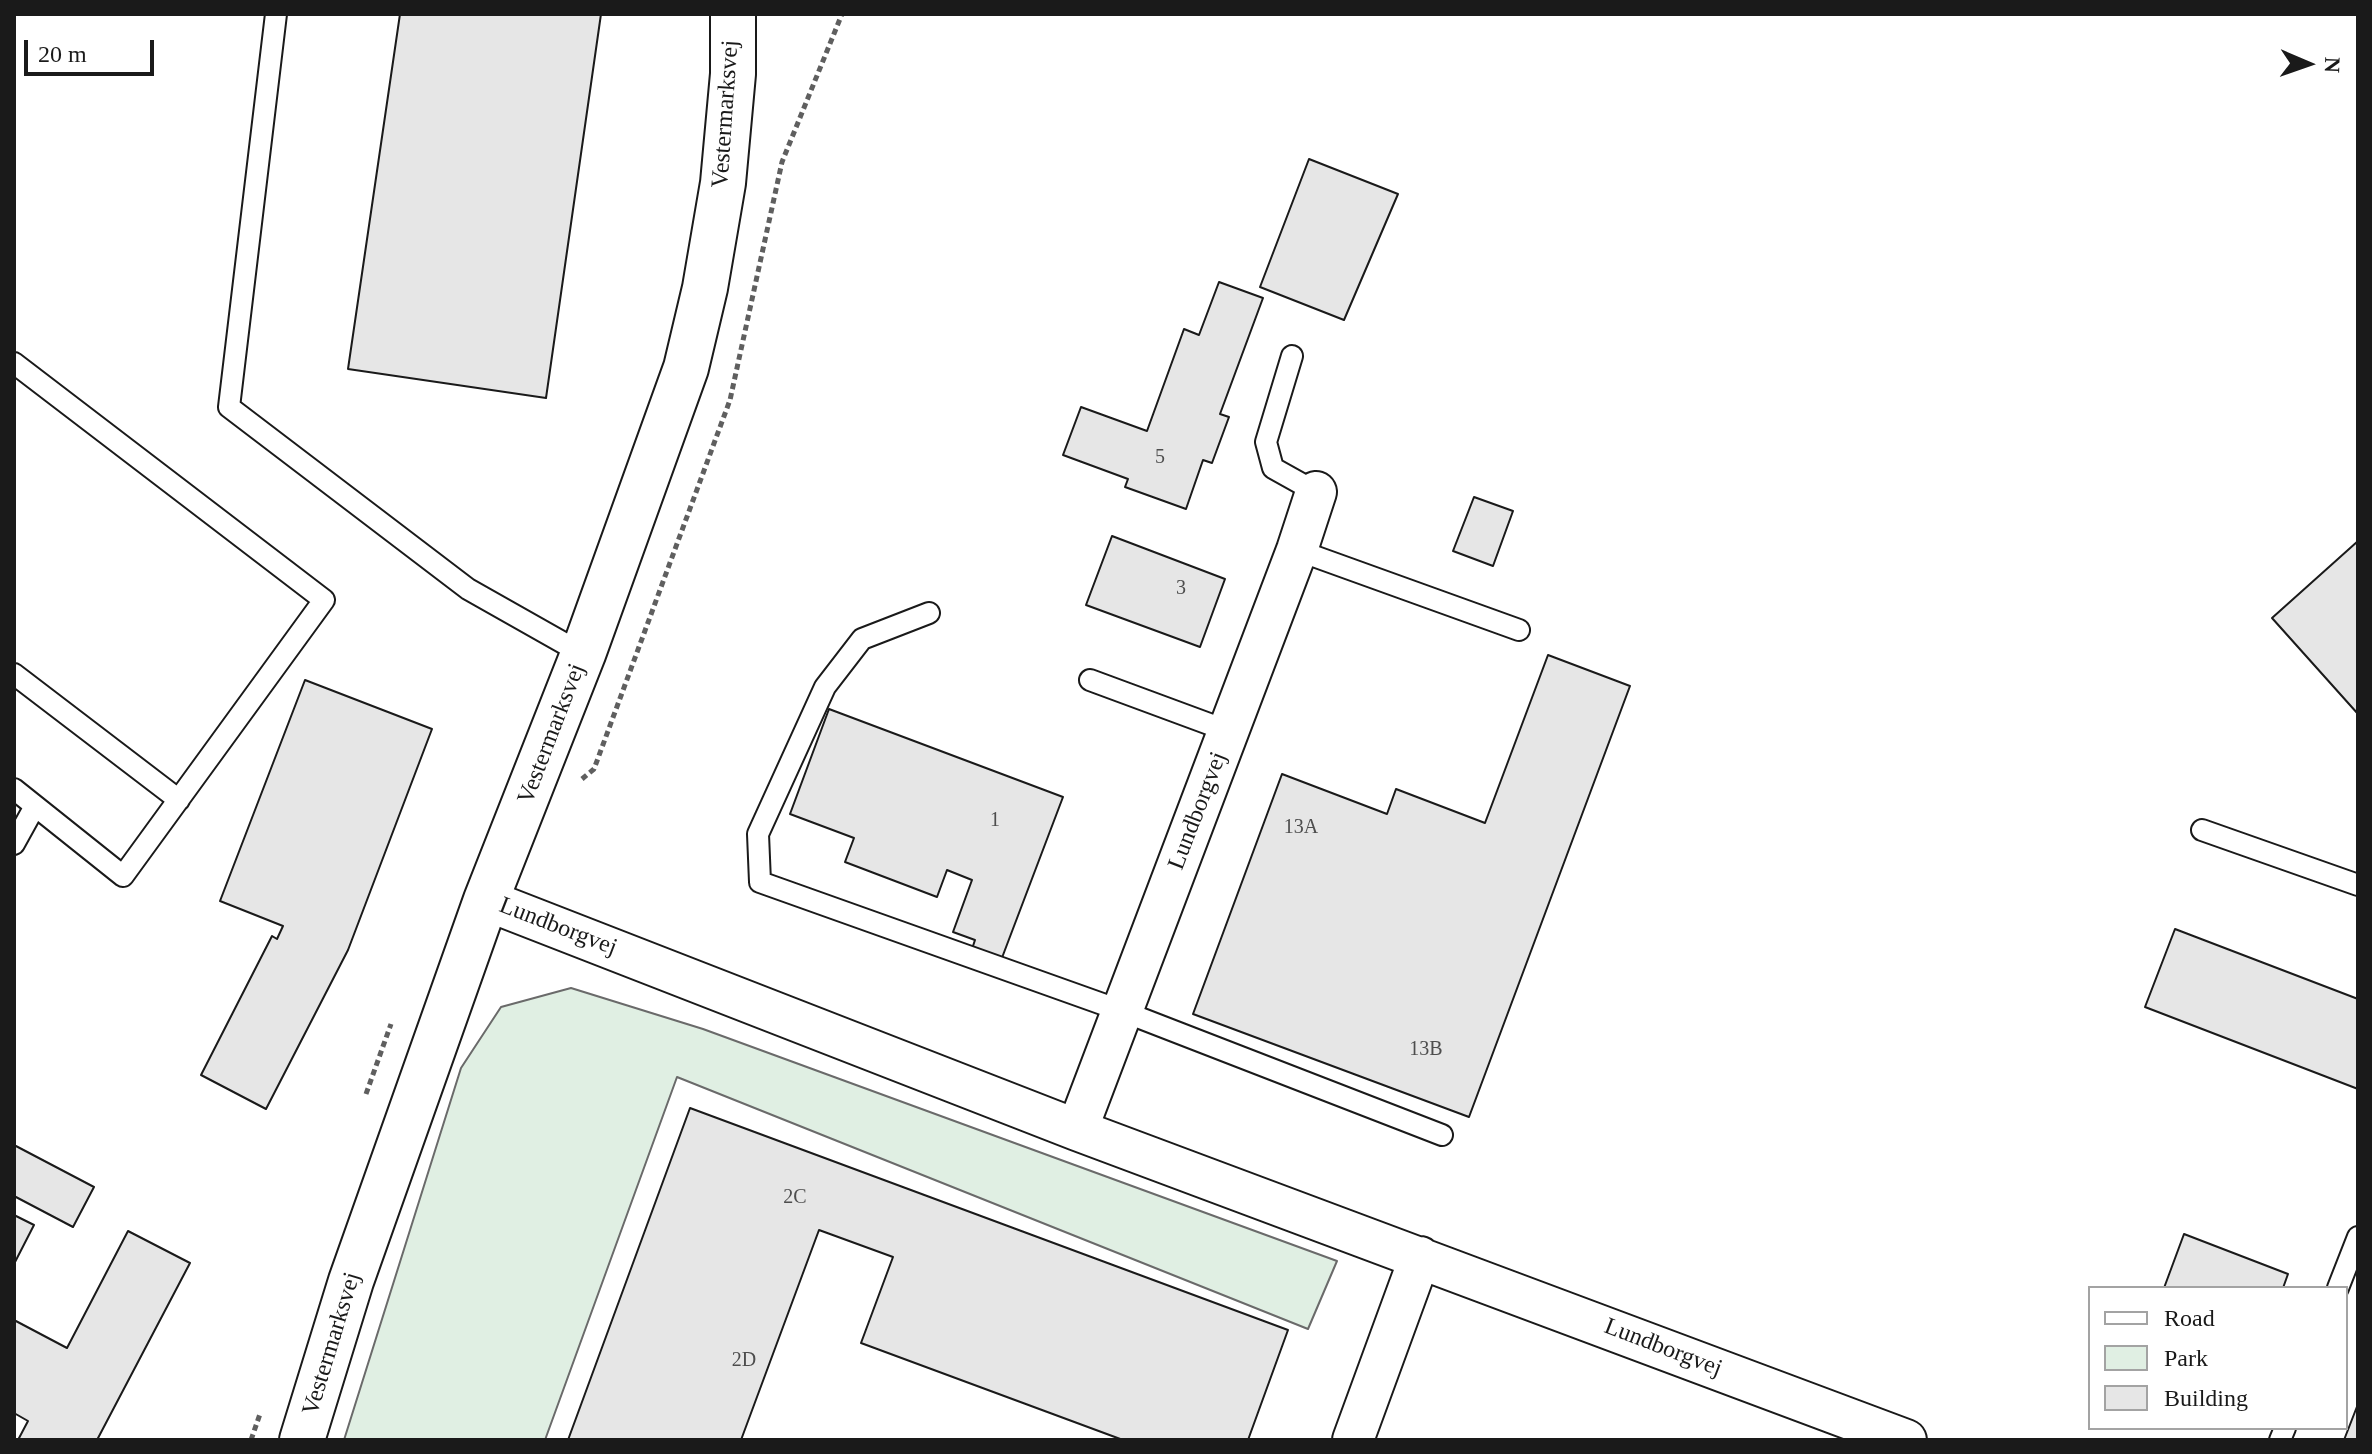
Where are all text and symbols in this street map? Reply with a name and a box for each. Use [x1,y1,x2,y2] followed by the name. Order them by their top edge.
[28,24,158,74] scale bar
[2268,24,2348,104] north arrow
[706,39,746,189] street label: Vestermarksvej
[38,41,87,67] text: 20 m
[2320,56,2345,73] text: N
[1155,446,1165,470] house number: 5
[1176,577,1186,601] house number: 3
[512,660,592,808] street label: Vestermarksvej
[1162,748,1234,874] street label: Lundborgvej
[990,809,1000,833] house number: 1
[1284,816,1318,840] house number: 13A
[495,891,621,963] street label: Lundborgvej
[1409,1038,1443,1062] house number: 13B
[783,1186,807,1210] house number: 2C
[297,1269,367,1419] street label: Vestermarksvej
[2088,1286,2348,1430] legend
[2164,1305,2215,1331] text: Road
[1600,1312,1726,1384] street label: Lundborgvej
[2164,1345,2208,1371] text: Park
[732,1349,756,1373] house number: 2D
[2164,1385,2248,1411] text: Building

